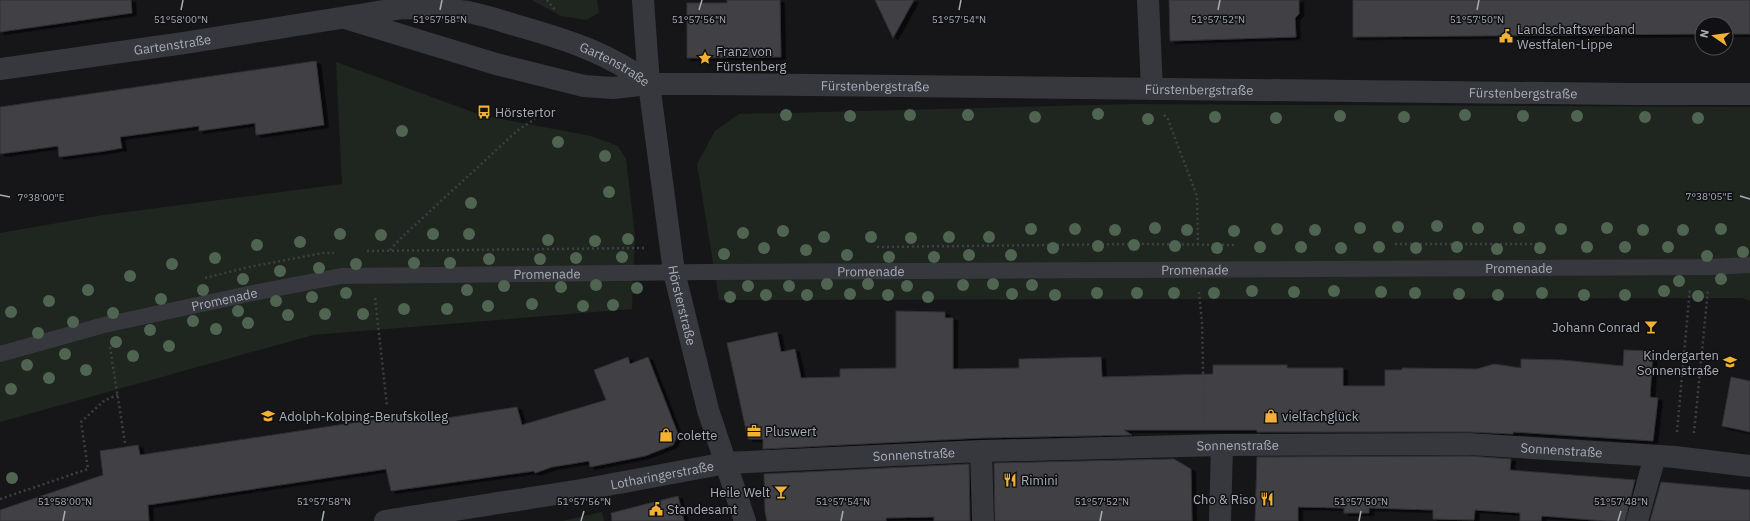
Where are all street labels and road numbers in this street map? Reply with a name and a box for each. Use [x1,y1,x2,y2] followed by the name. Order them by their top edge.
[133,30,212,59] street label: Gartenstraße
[577,38,653,90] street label: Gartenstraße
[821,77,929,95] street label: Fürstenbergstraße
[1145,80,1253,98] street label: Fürstenbergstraße
[1469,84,1577,102] street label: Fürstenbergstraße
[1485,259,1553,277] street label: Promenade
[1161,261,1229,278] street label: Promenade
[837,263,905,280] street label: Promenade
[665,264,700,347] street label: Hörsterstraße
[513,265,581,283] street label: Promenade
[190,284,259,315] street label: Promenade
[1196,436,1279,454] street label: Sonnenstraße
[1520,439,1603,461] street label: Sonnenstraße
[872,444,955,465] street label: Sonnenstraße
[609,457,715,493] street label: Lotharingerstraße

